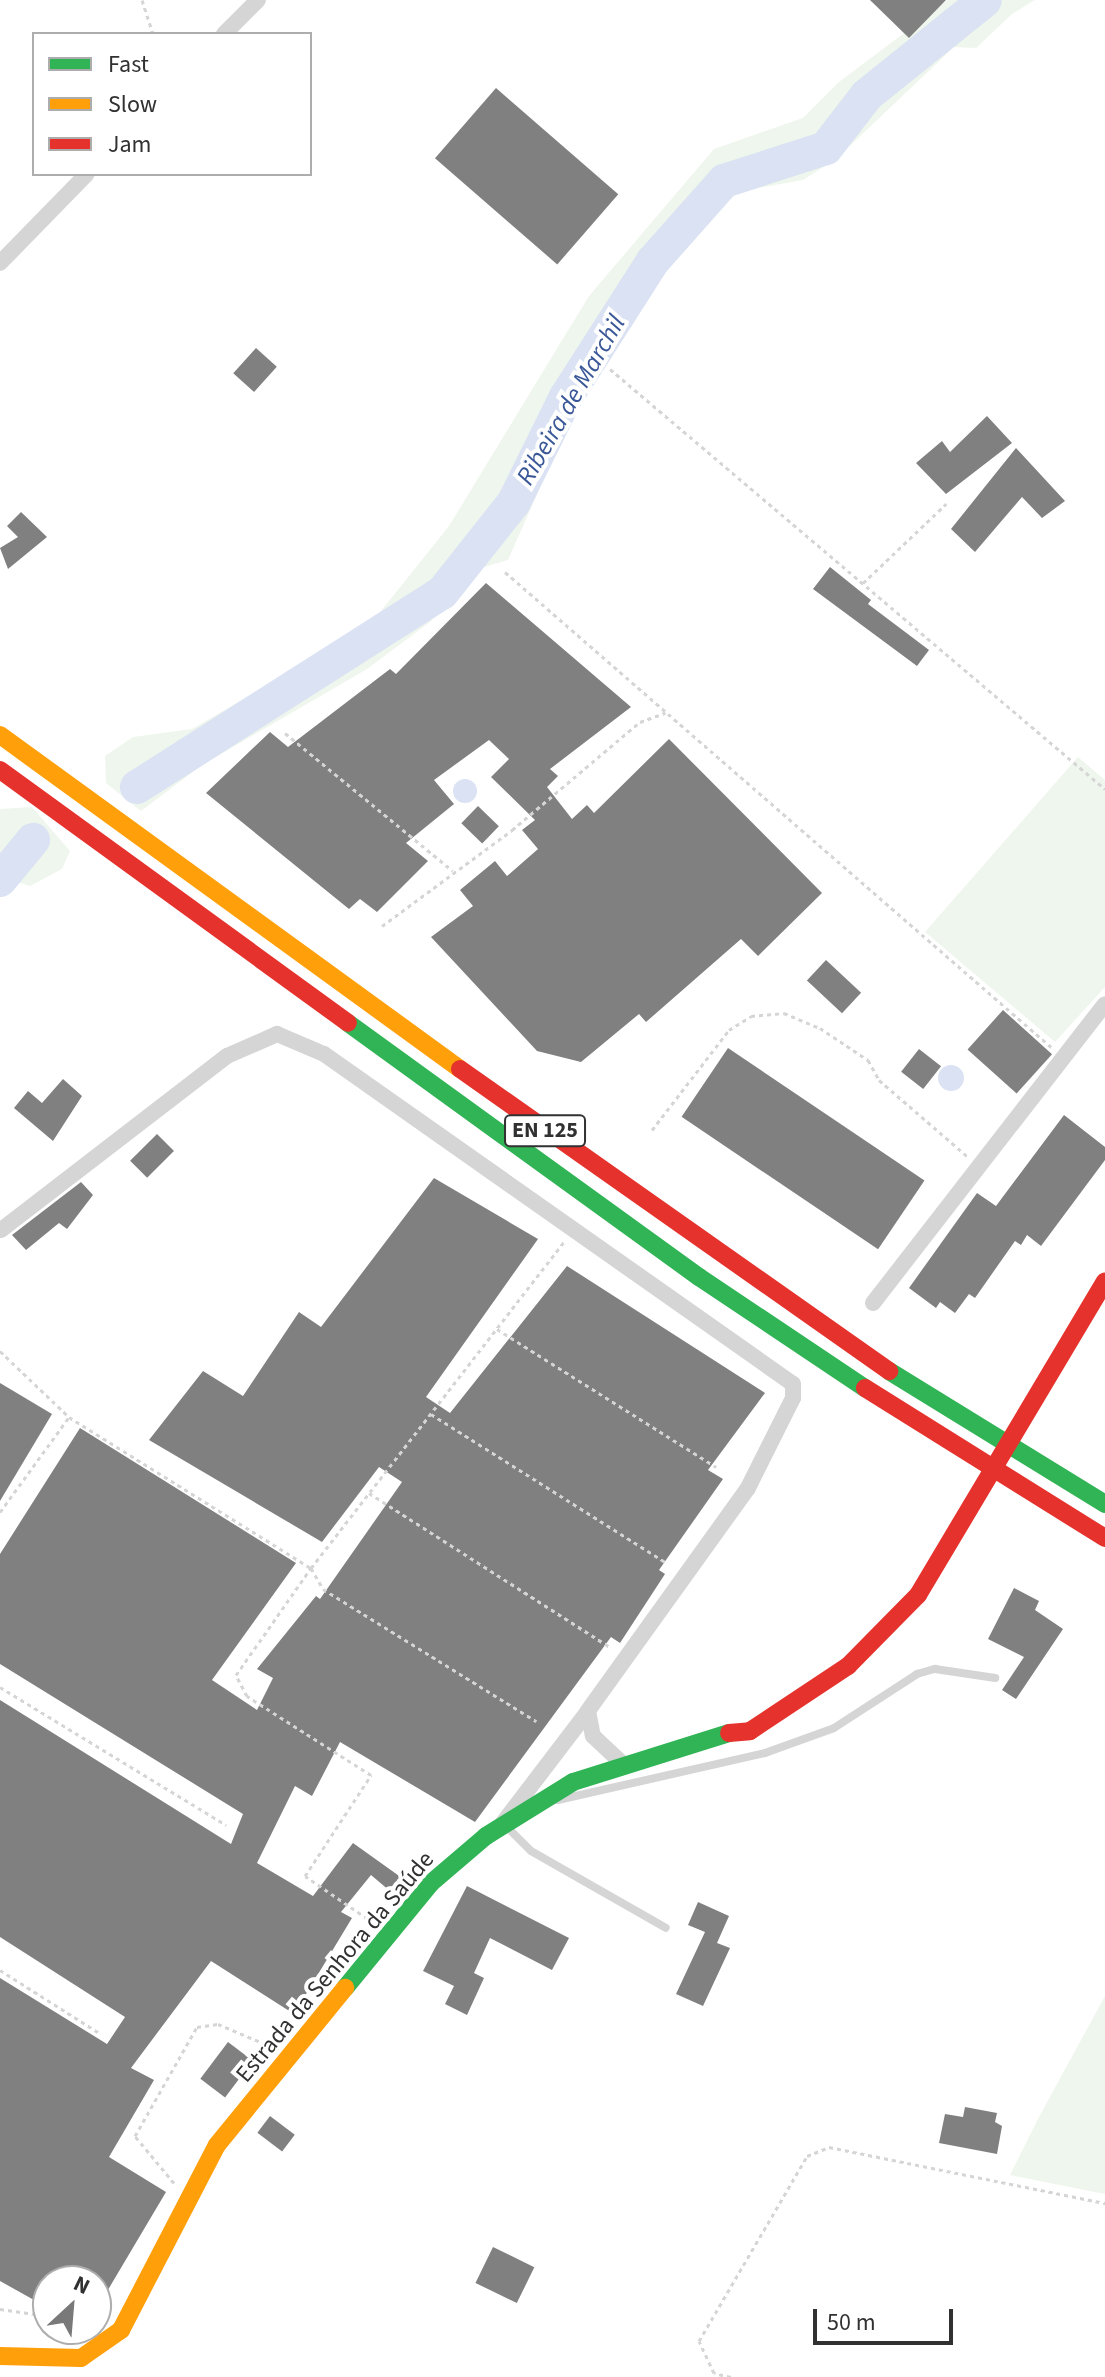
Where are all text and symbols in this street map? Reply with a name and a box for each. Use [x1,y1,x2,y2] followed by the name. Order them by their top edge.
[32,32,312,176] legend
[108,47,149,82] text: Fast
[108,87,157,122] text: Slow
[108,127,152,162] text: Jam
[510,310,632,490] water label: Ribeira de Marchil
[503,1113,587,1149] road number: EN 125
[230,1846,440,2088] street label: Estrada da Senhora da Saúde
[32,2265,112,2345] north arrow
[68,2268,95,2303] text: N
[817,2293,957,2343] scale bar
[827,2305,876,2340] text: 50 m

